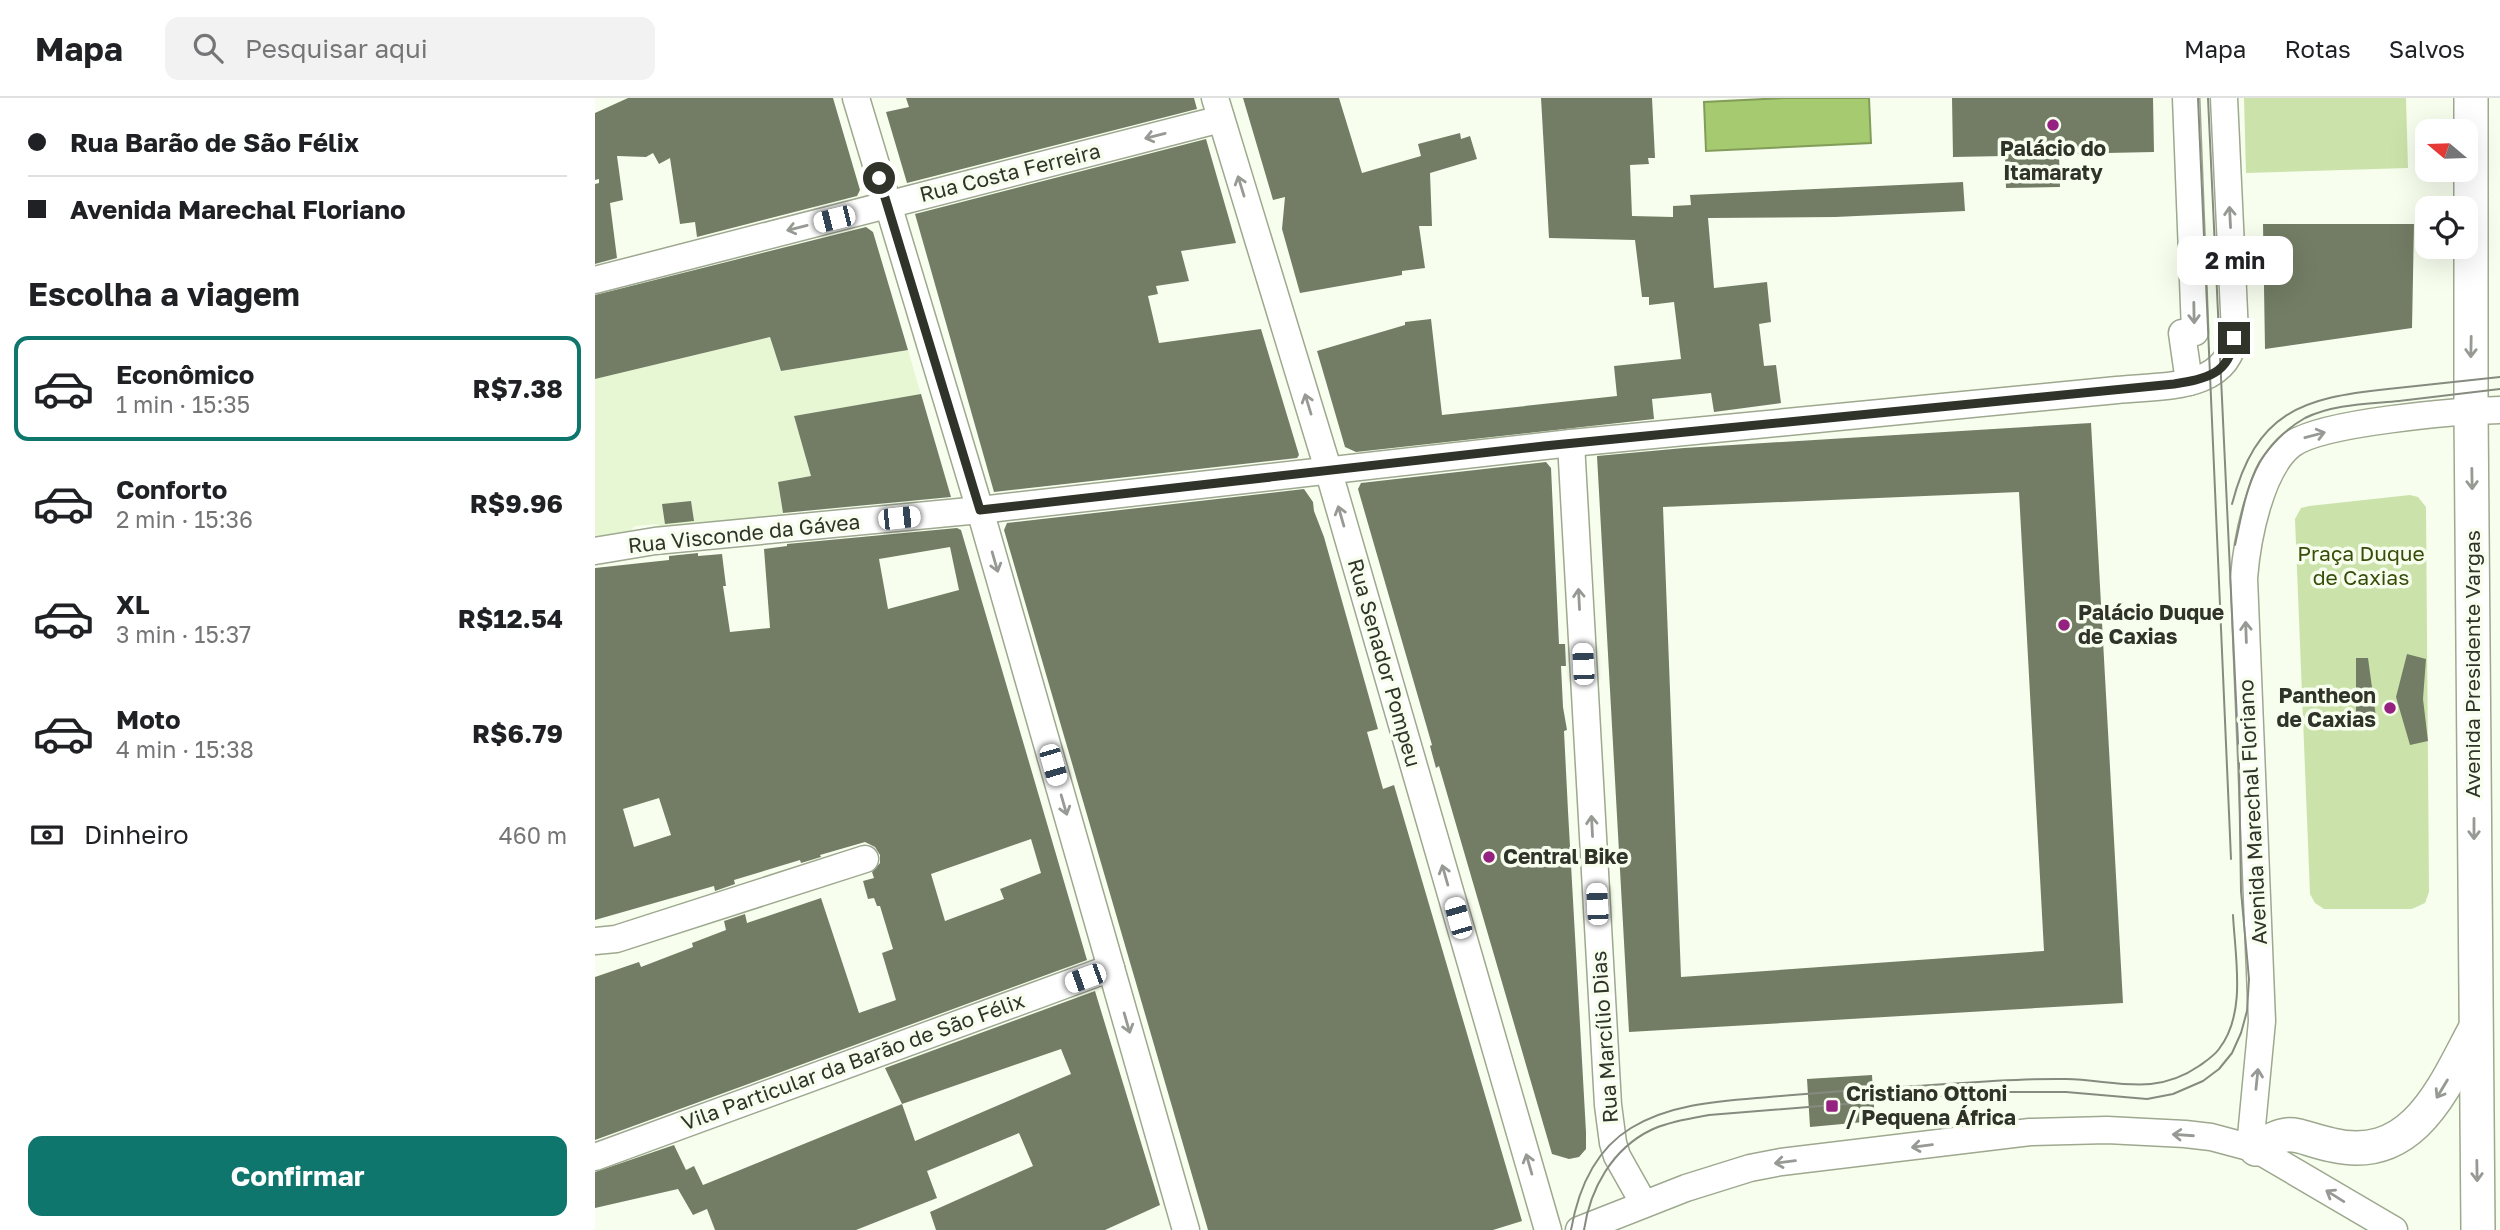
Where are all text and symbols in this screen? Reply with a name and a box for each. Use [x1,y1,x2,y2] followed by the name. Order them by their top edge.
[165,17,655,80] search box
[35,29,123,68] text: Mapa
[189,29,227,67] icon: search
[245,33,428,64] text: Pesquisar aqui
[2184,34,2246,63] text: Mapa
[2284,34,2351,63] text: Rotas
[2389,34,2465,63] text: Salvos
[2045,117,2061,133] marker: Palácio do Itamaraty
[2415,119,2478,182] north arrow
[2415,119,2478,259] map controls
[70,127,359,158] text: Rua Barão de São Félix
[1144,130,1167,143] one-way arrow
[2000,135,2106,185] place label: Palácio do Itamaraty
[917,137,1103,207] street label: Rua Costa Ferreira
[863,162,895,194] route start
[1234,176,1247,198] one-way arrow
[70,194,405,225] text: Avenida Marechal Floriano
[2415,196,2478,259] button: locate
[812,204,857,234] car
[2224,206,2237,229] one-way arrow
[786,222,809,235] one-way arrow
[2176,236,2292,286] callout: 2 min
[2205,246,2265,274] text: 2 min
[28,275,300,313] text: Escolha a viagem
[2188,301,2201,324] one-way arrow
[2218,322,2250,354] route end
[2464,335,2478,358] one-way arrow
[32,357,95,420] icon: car
[116,359,254,390] text: Econômico
[473,373,563,404] text: R$7.38
[116,390,250,418] text: 1 min · 15:35
[1300,393,1313,415] one-way arrow
[2304,427,2326,440] one-way arrow
[2465,468,2479,491] one-way arrow
[32,472,95,535] icon: car
[116,474,227,505] text: Conforto
[470,488,563,519] text: R$9.96
[116,505,253,533] text: 2 min · 15:36
[878,505,921,531] car
[1334,505,1347,527] one-way arrow
[626,508,861,558] street label: Rua Visconde da Gávea
[2459,530,2485,798] street label: Avenida Presidente Vargas
[2297,540,2425,590] park label: Praça Duque de Caxias
[989,551,1002,573] one-way arrow
[1343,556,1427,770] street label: Rua Senador Pompeu
[32,587,95,650] icon: car
[1573,587,1586,610] one-way arrow
[116,589,150,620] text: XL
[2078,599,2224,649] place label: Palácio Duque de Caxias
[458,603,563,634] text: R$12.54
[2056,617,2072,633] marker: Palácio Duque de Caxias
[116,620,251,648] text: 3 min · 15:37
[2239,620,2252,643] one-way arrow
[1572,642,1595,686] car
[2232,679,2272,946] street label: Avenida Marechal Floriano
[2276,682,2376,732] place label: Pantheon de Caxias
[2382,700,2398,716] marker: Pantheon de Caxias
[32,702,95,765] icon: car
[116,704,181,735] text: Moto
[472,718,563,749] text: R$6.79
[116,735,254,763] text: 4 min · 15:38
[1038,742,1069,788] car
[1058,793,1071,815] one-way arrow
[1585,815,1598,838] one-way arrow
[28,816,66,854] icon: cash
[2467,818,2481,841] one-way arrow
[84,819,189,850] text: Dinheiro
[499,821,567,849] text: 460 m
[1503,843,1628,869] place label: Central Bike
[1481,849,1497,865] marker: Central Bike
[1438,865,1451,887] one-way arrow
[1586,882,1609,926] car
[1443,895,1474,941] car
[1585,950,1623,1124] street label: Rua Marcílio Dias
[1062,961,1109,995] car
[678,987,1028,1135] street label: Vila Particular da Barão de São Félix
[1121,1012,1134,1034] one-way arrow
[2250,1068,2263,1091] one-way arrow
[2435,1078,2449,1098] one-way arrow
[1846,1080,2016,1130] place label: Cristiano Ottoni / Pequena África
[1824,1098,1840,1114] marker: Cristiano Ottoni / Pequena África
[2172,1128,2195,1141] one-way arrow
[28,1136,567,1216] button: Confirmar
[1911,1140,1934,1153] one-way arrow
[1522,1154,1535,1176] one-way arrow
[1774,1156,1797,1169] one-way arrow
[2470,1159,2484,1182] one-way arrow
[2325,1189,2345,1203] one-way arrow

